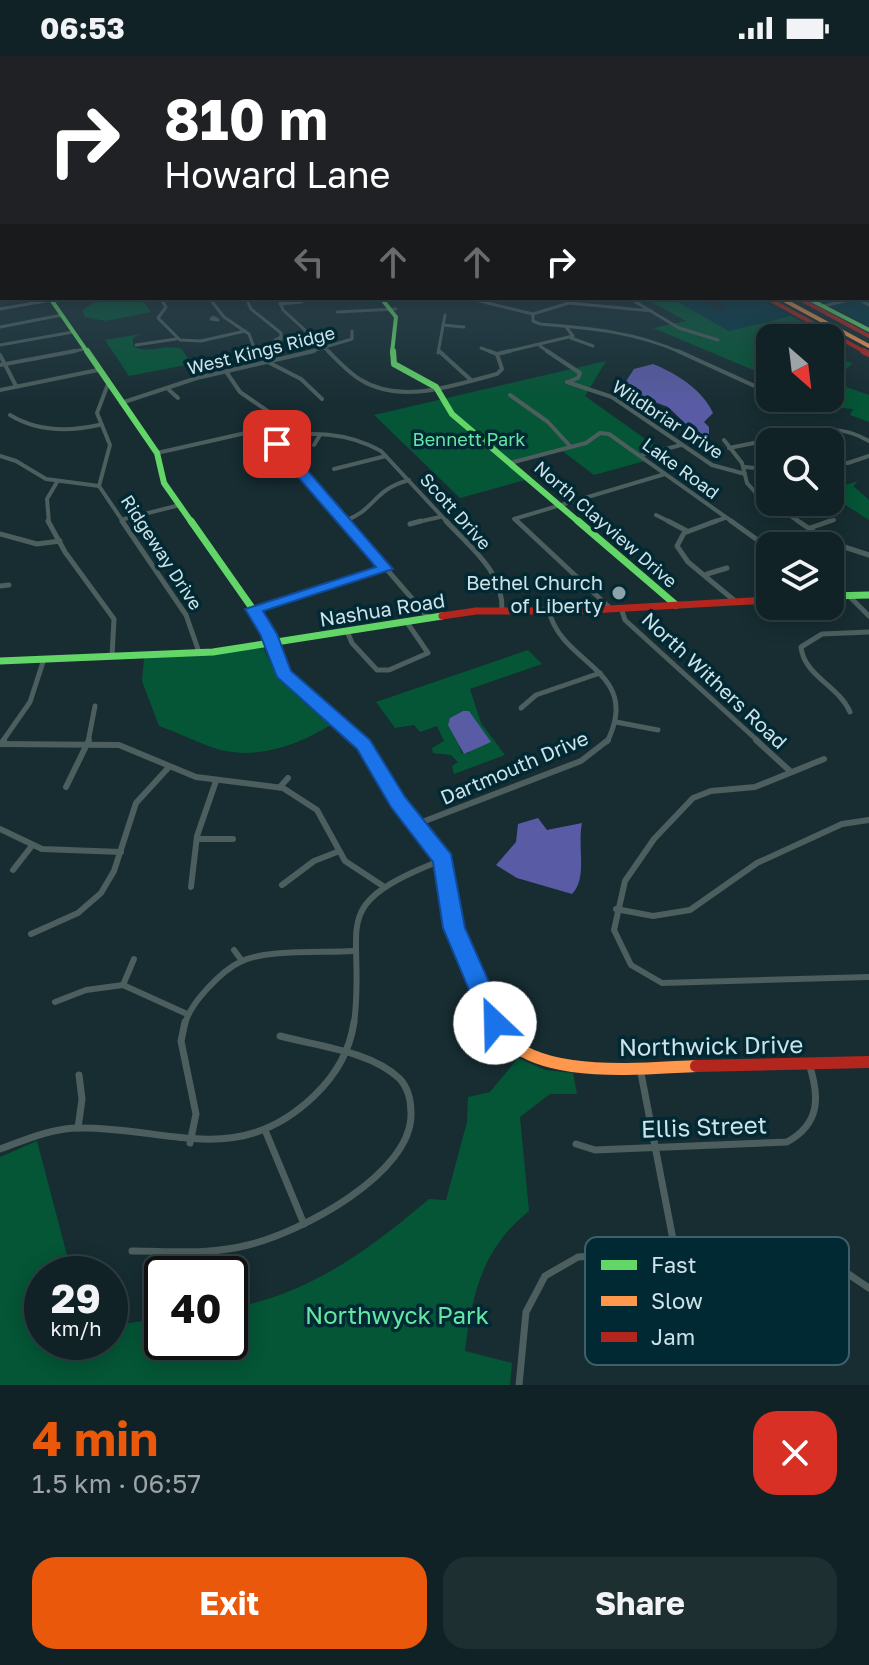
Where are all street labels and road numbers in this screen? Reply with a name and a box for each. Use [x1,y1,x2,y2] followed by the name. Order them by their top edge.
[185,321,337,379] street label: West Kings Ridge
[608,375,728,463] street label: Wildbriar Drive
[638,433,724,503] street label: Lake Road
[530,456,682,592] street label: North Clayview Drive
[416,468,496,554] street label: Scott Drive
[117,490,207,614] street label: Ridgeway Drive
[317,587,447,631] street label: Nashua Road
[637,607,793,753] street label: North Withers Road
[437,725,591,809] street label: Dartmouth Drive
[618,1029,804,1061] street label: Northwick Drive
[640,1109,768,1143] street label: Ellis Street

